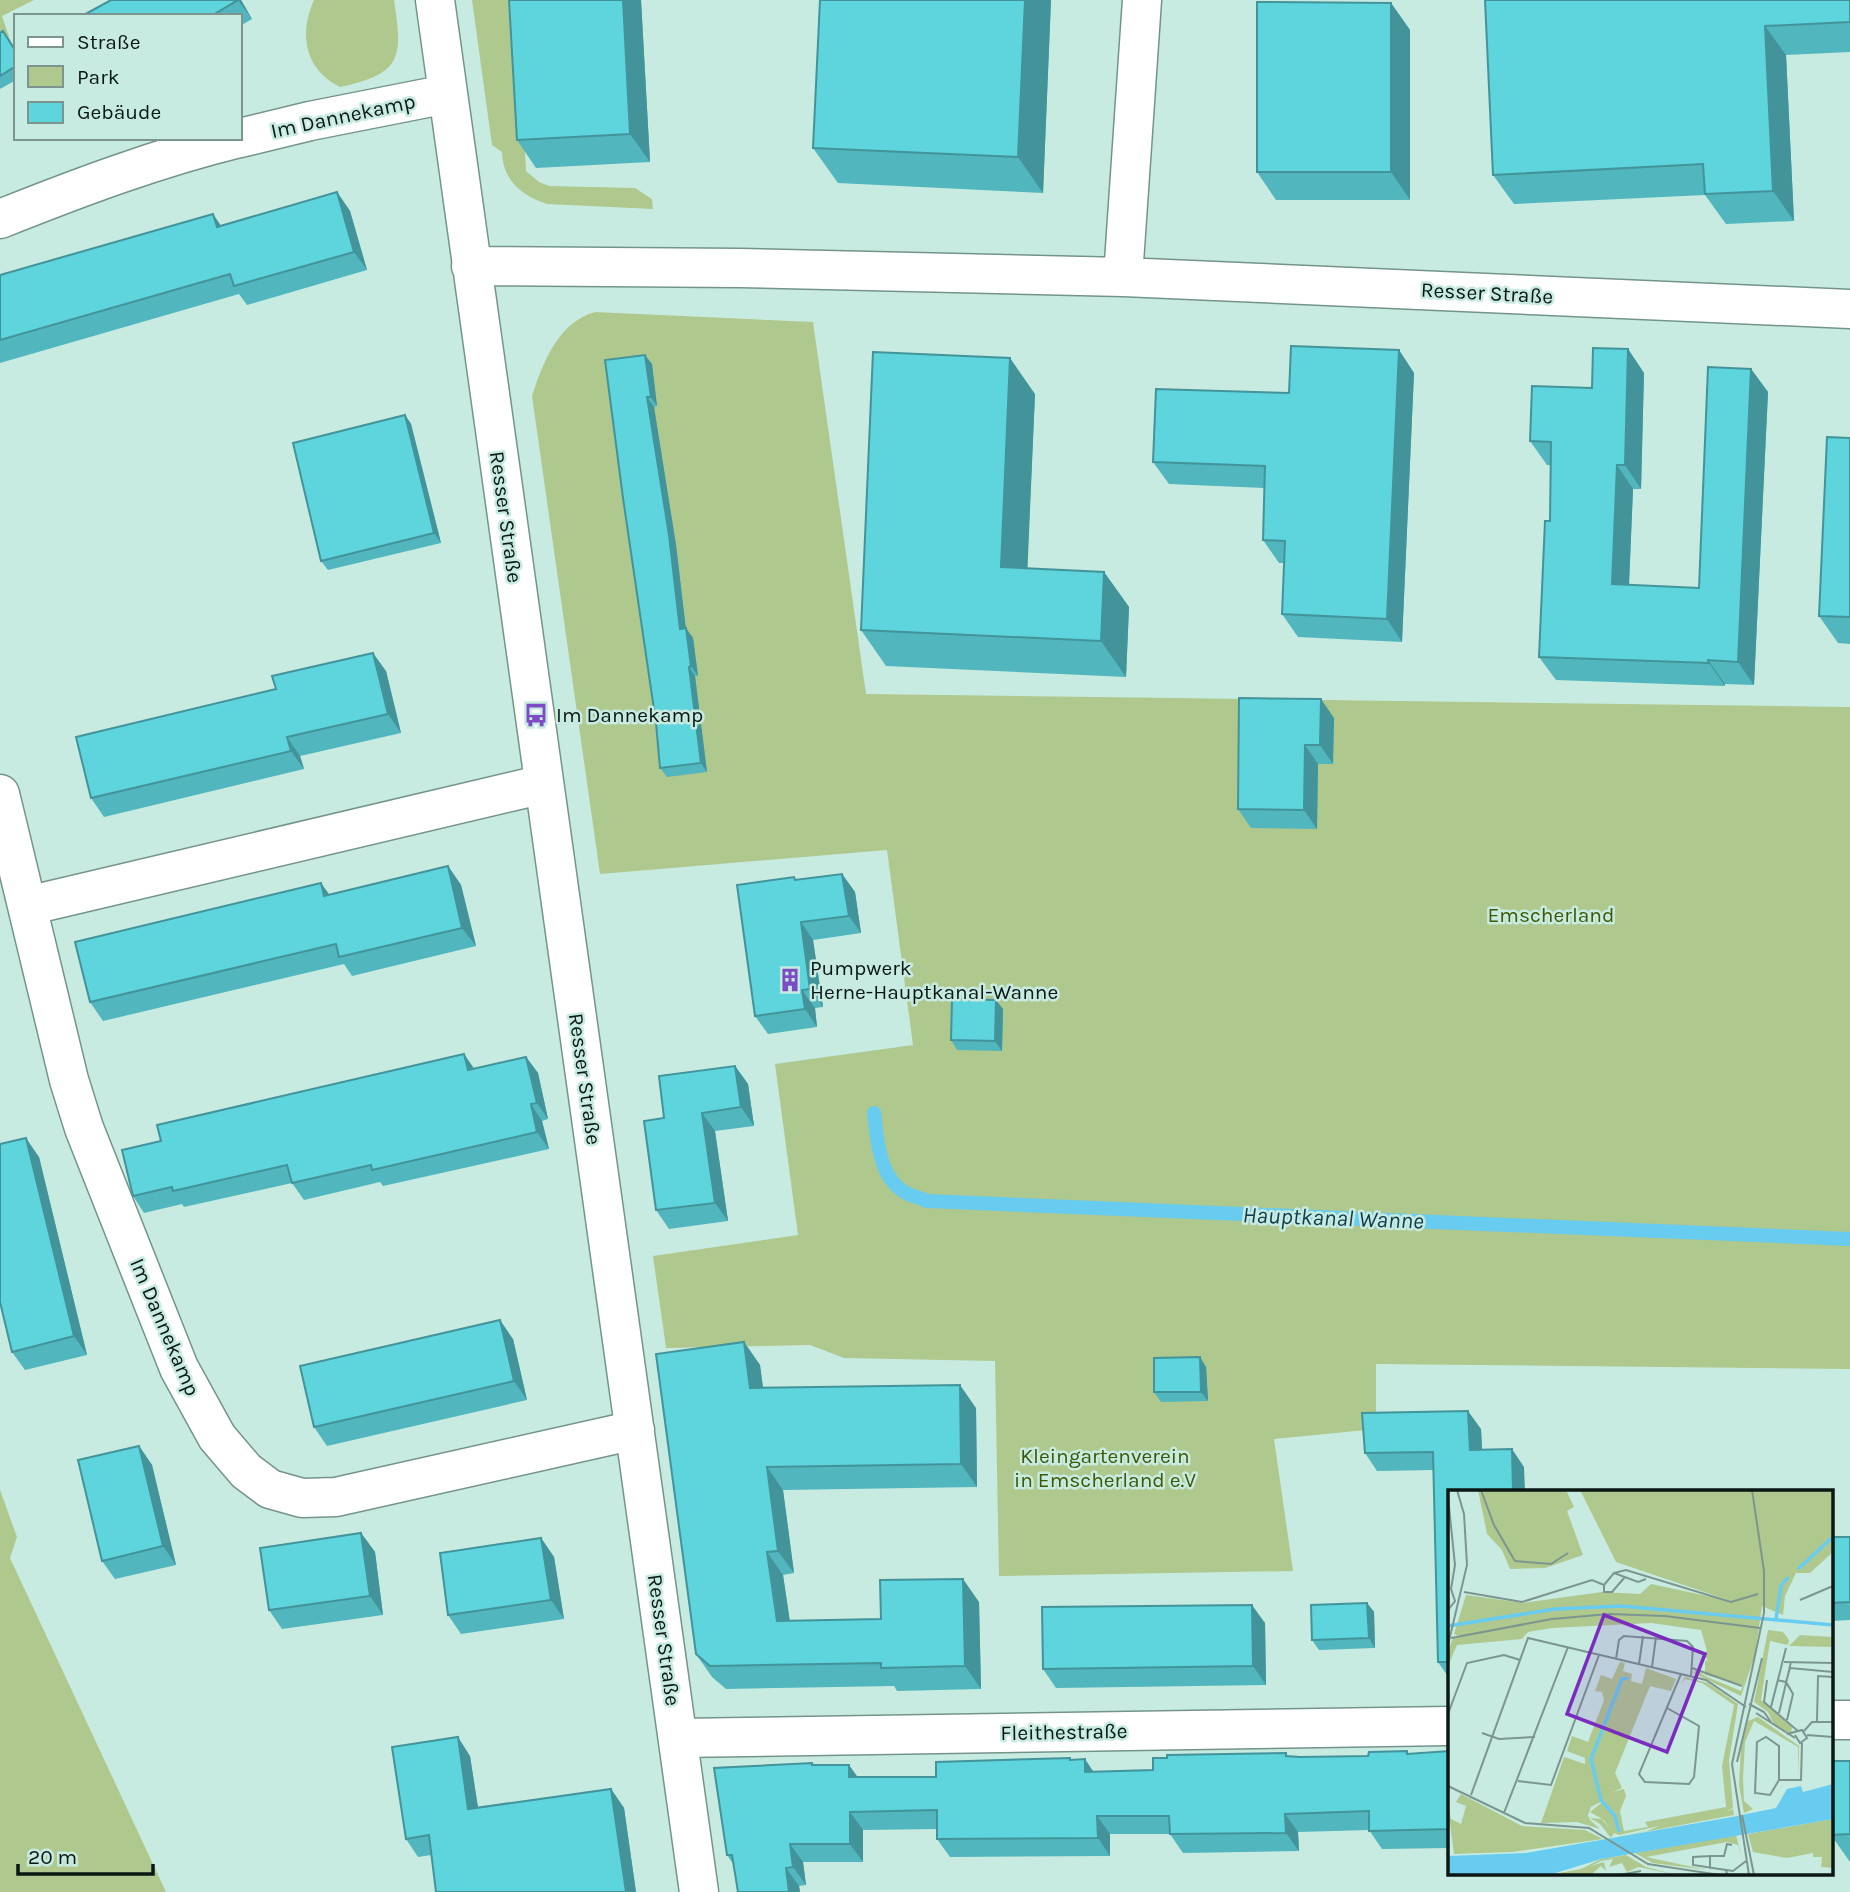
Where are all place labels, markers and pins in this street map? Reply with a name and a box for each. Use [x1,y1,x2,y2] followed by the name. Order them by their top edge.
[522,701,550,729] bus stop icon: Im Dannekamp
[556,703,703,727] place label: Im Dannekamp
[810,956,1058,1004] place label: Pumpwerk Herne-Hauptkanal-Wanne
[776,966,804,994] building icon: Pumpwerk Herne-Hauptkanal-Wanne

